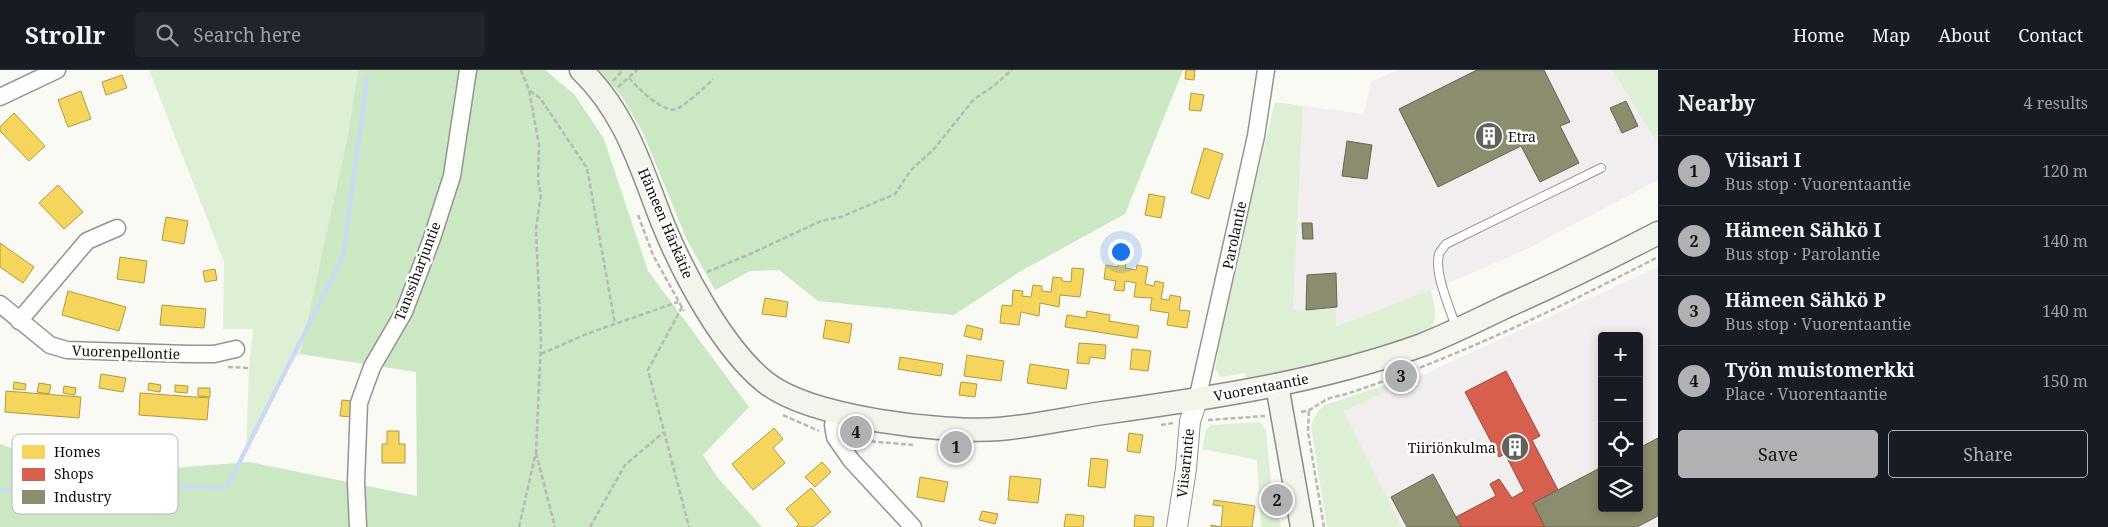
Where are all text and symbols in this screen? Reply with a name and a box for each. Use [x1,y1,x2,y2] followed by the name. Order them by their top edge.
[135,12,485,57] search box
[25,18,105,51] text: Strollr
[153,21,181,49] icon: search
[193,22,301,48] text: Search here
[1793,23,1844,47] text: Home
[1872,23,1910,47] text: Map
[1938,23,1990,47] text: About
[2018,23,2083,47] text: Contact
[1678,89,1756,117] text: Nearby
[2024,92,2088,114] text: 4 results
[1474,121,1504,151] building icon: Etra
[1508,127,1536,146] place label: Etra
[1725,147,1801,173] text: Viisari I
[1689,160,1699,182] text: 1
[2042,160,2088,182] text: 120 m
[634,165,698,281] street label: Hämeen Härkätie
[1725,173,1911,195] text: Bus stop · Vuorentaantie
[1218,199,1250,271] street label: Parolantie
[1725,217,1881,243] text: Hämeen Sähkö I
[389,219,445,323] street label: Tanssiharjuntie
[1689,230,1699,252] text: 2
[2042,230,2088,252] text: 140 m
[1108,239,1134,265] your location
[1725,243,1880,265] text: Bus stop · Parolantie
[1725,287,1886,313] text: Hämeen Sähkö P
[1689,300,1699,322] text: 3
[2042,300,2088,322] text: 140 m
[1725,313,1911,335] text: Bus stop · Vuorentaantie
[1598,332,1643,512] map controls
[1598,332,1643,377] button: +
[72,341,180,363] street label: Vuorenpellontie
[1385,357,1417,395] pin: 3
[1725,357,1915,383] text: Työn muistomerkki
[1212,369,1310,405] street label: Vuorentaantie
[1689,370,1699,392] text: 4
[2042,370,2088,392] text: 150 m
[1598,377,1643,422] button: −
[1725,383,1887,405] text: Place · Vuorentaantie
[840,413,872,451] pin: 4
[1598,422,1643,467] button: locate
[1172,427,1198,499] street label: Viisarintie
[940,428,972,466] pin: 1
[1678,430,1878,478] button: Save
[1888,430,2088,478] button: Share
[1500,432,1530,462] building icon: Tiiriönkulma
[12,434,178,514] legend
[1408,438,1496,457] place label: Tiiriönkulma
[54,442,100,461] text: Homes
[54,464,94,483] text: Shops
[1598,467,1643,512] button: layers
[1261,481,1293,519] pin: 2
[54,487,111,506] text: Industry

